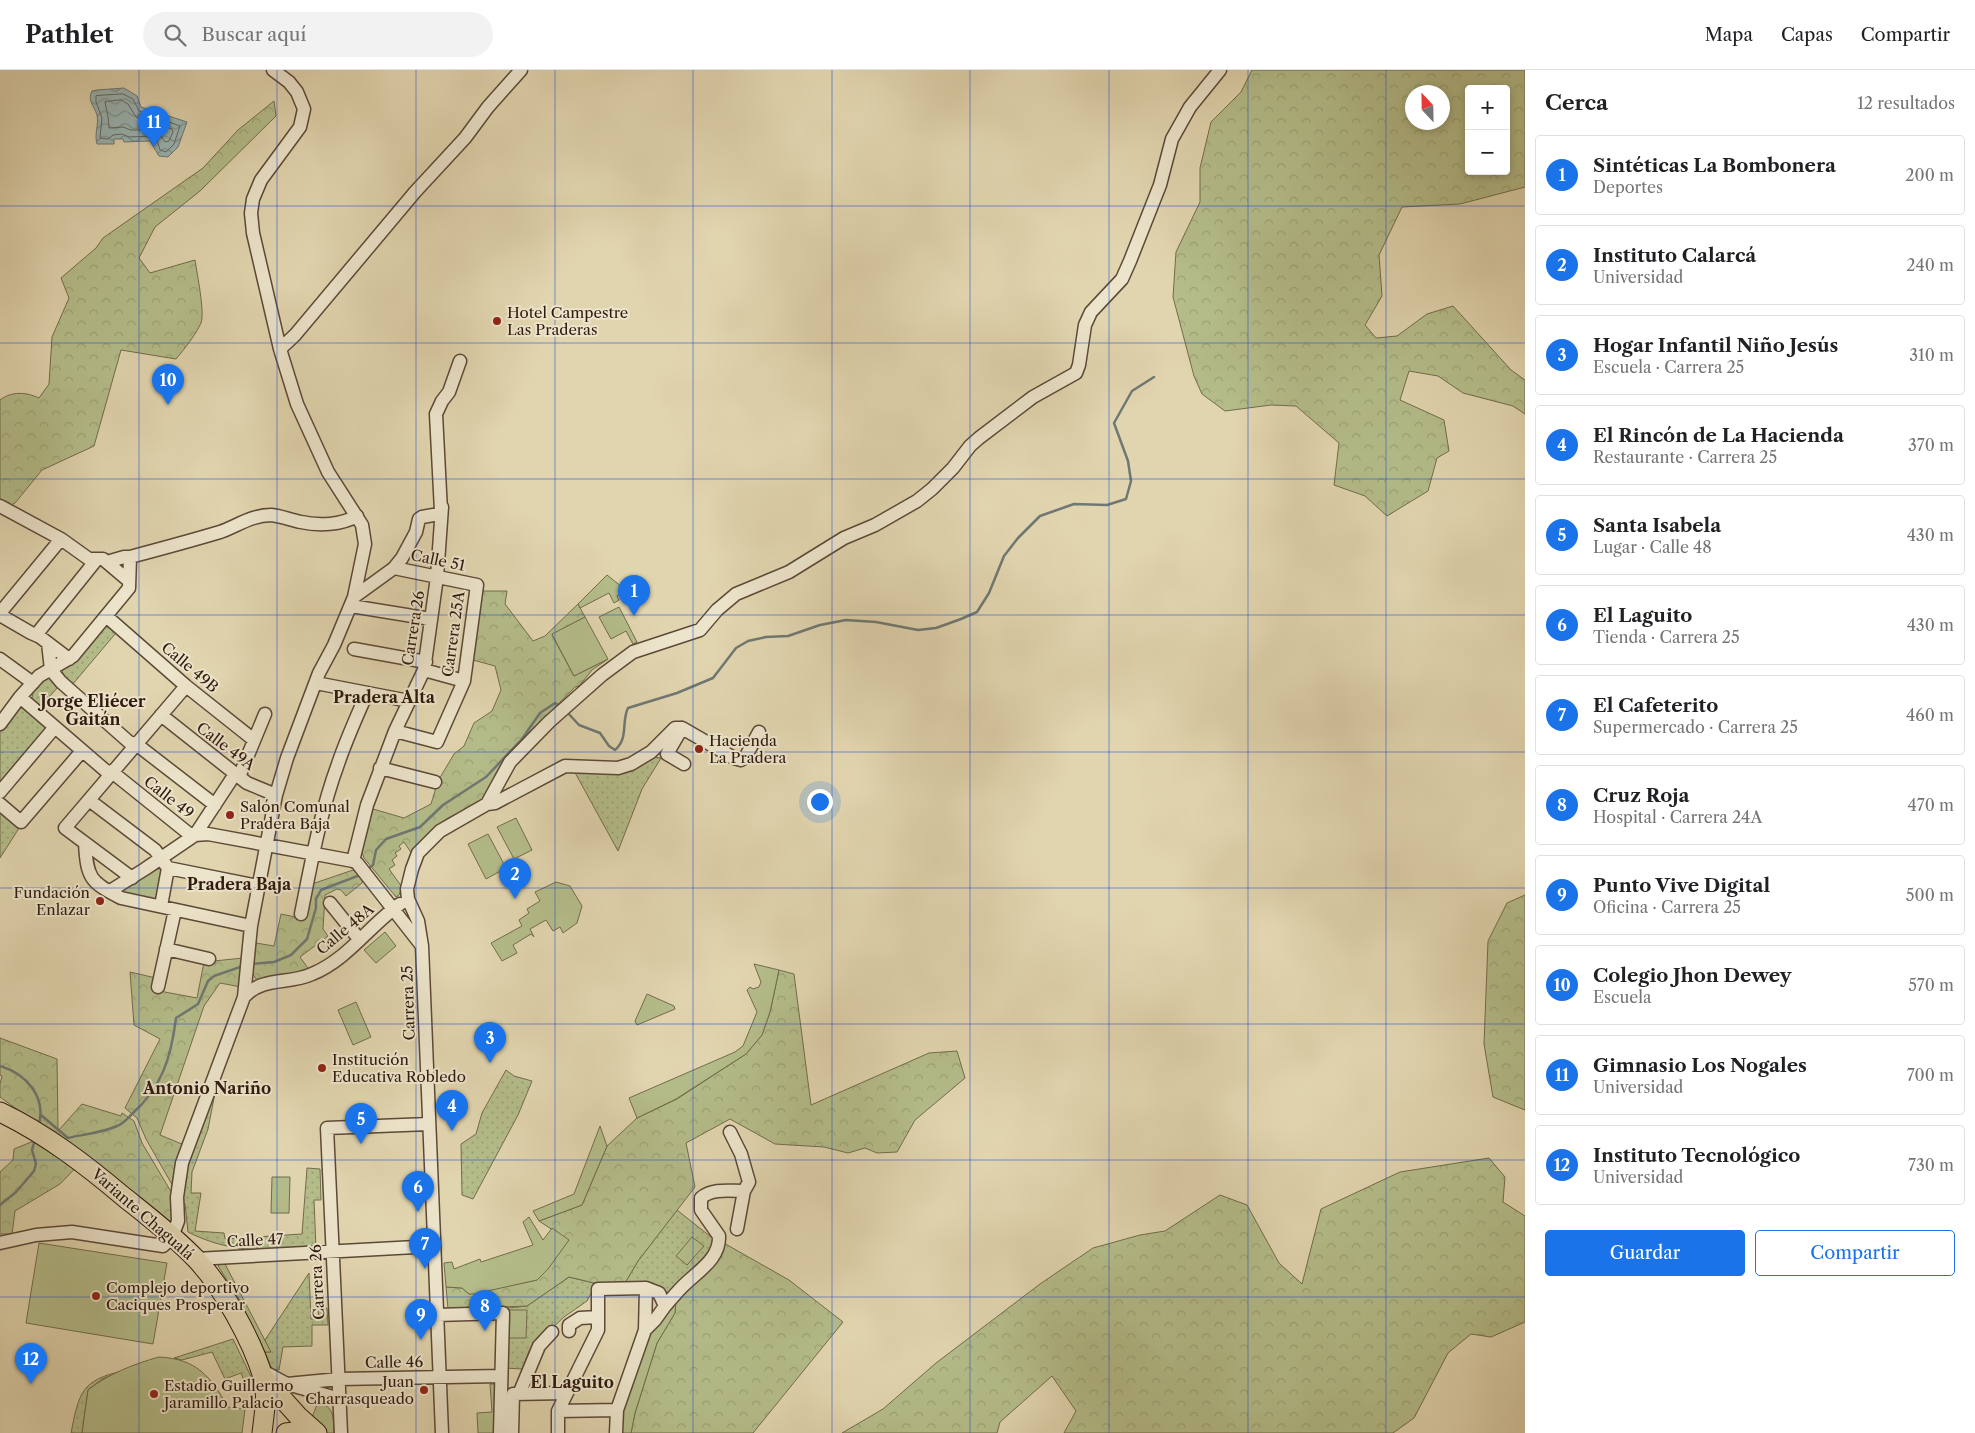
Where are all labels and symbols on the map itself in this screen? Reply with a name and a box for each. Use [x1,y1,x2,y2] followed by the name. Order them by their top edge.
[1405,85,1450,130] north arrow
[138,106,170,147] pin: 11
[507,303,628,339] place label: Hotel Campestre Las Praderas
[491,315,503,327] marker: Hotel Campestre Las Praderas
[152,364,184,405] pin: 10
[409,545,468,575] street label: Calle 51
[618,575,650,616] pin: 1
[398,589,428,667] street label: Carrera 26
[438,589,469,678] street label: Carrera 25A
[158,638,222,696] street label: Calle 49B
[333,687,436,707] district label: Pradera Alta
[37,691,146,729] district label: Jorge Eliécer Gaitán
[193,718,260,775] street label: Calle 49A
[709,731,786,767] place label: Hacienda La Pradera
[693,743,705,755] marker: Hacienda La Pradera
[140,772,198,822] street label: Calle 49
[807,789,833,815] your location
[240,797,350,833] place label: Salón Comunal Pradera Baja
[224,809,236,821] marker: Salón Comunal Pradera Baja
[499,858,531,899] pin: 2
[187,874,292,894] district label: Pradera Baja
[14,883,91,919] place label: Fundación Enlazar
[94,895,106,907] marker: Fundación Enlazar
[312,899,378,959] street label: Calle 48A
[397,965,419,1041] street label: Carrera 25
[474,1022,506,1063] pin: 3
[332,1050,466,1086] place label: Institución Educativa Robledo
[316,1062,328,1074] marker: Institución Educativa Robledo
[142,1078,271,1098] district label: Antonio Nariño
[436,1090,468,1131] pin: 4
[345,1103,377,1144] pin: 5
[87,1164,198,1264] street label: Variante Chagualá
[402,1171,434,1212] pin: 6
[409,1228,441,1269] pin: 7
[226,1229,284,1251] street label: Calle 47
[306,1243,328,1320] street label: Carrera 26
[106,1278,249,1314] place label: Complejo deportivo Caciques Prosperar
[90,1290,102,1302] marker: Complejo deportivo Caciques Prosperar
[469,1290,501,1331] pin: 8
[405,1299,437,1340] pin: 9
[15,1343,47,1384] pin: 12
[365,1352,423,1372] street label: Calle 46
[305,1372,415,1408] place label: Juan Charrasqueado
[530,1372,614,1392] district label: El Laguito
[162,1376,294,1412] place label: Estadio Guillermo Jaramillo Palacio
[418,1384,430,1396] marker: Juan Charrasqueado
[148,1388,160,1400] marker: Estadio Guillermo Jaramillo Palacio

